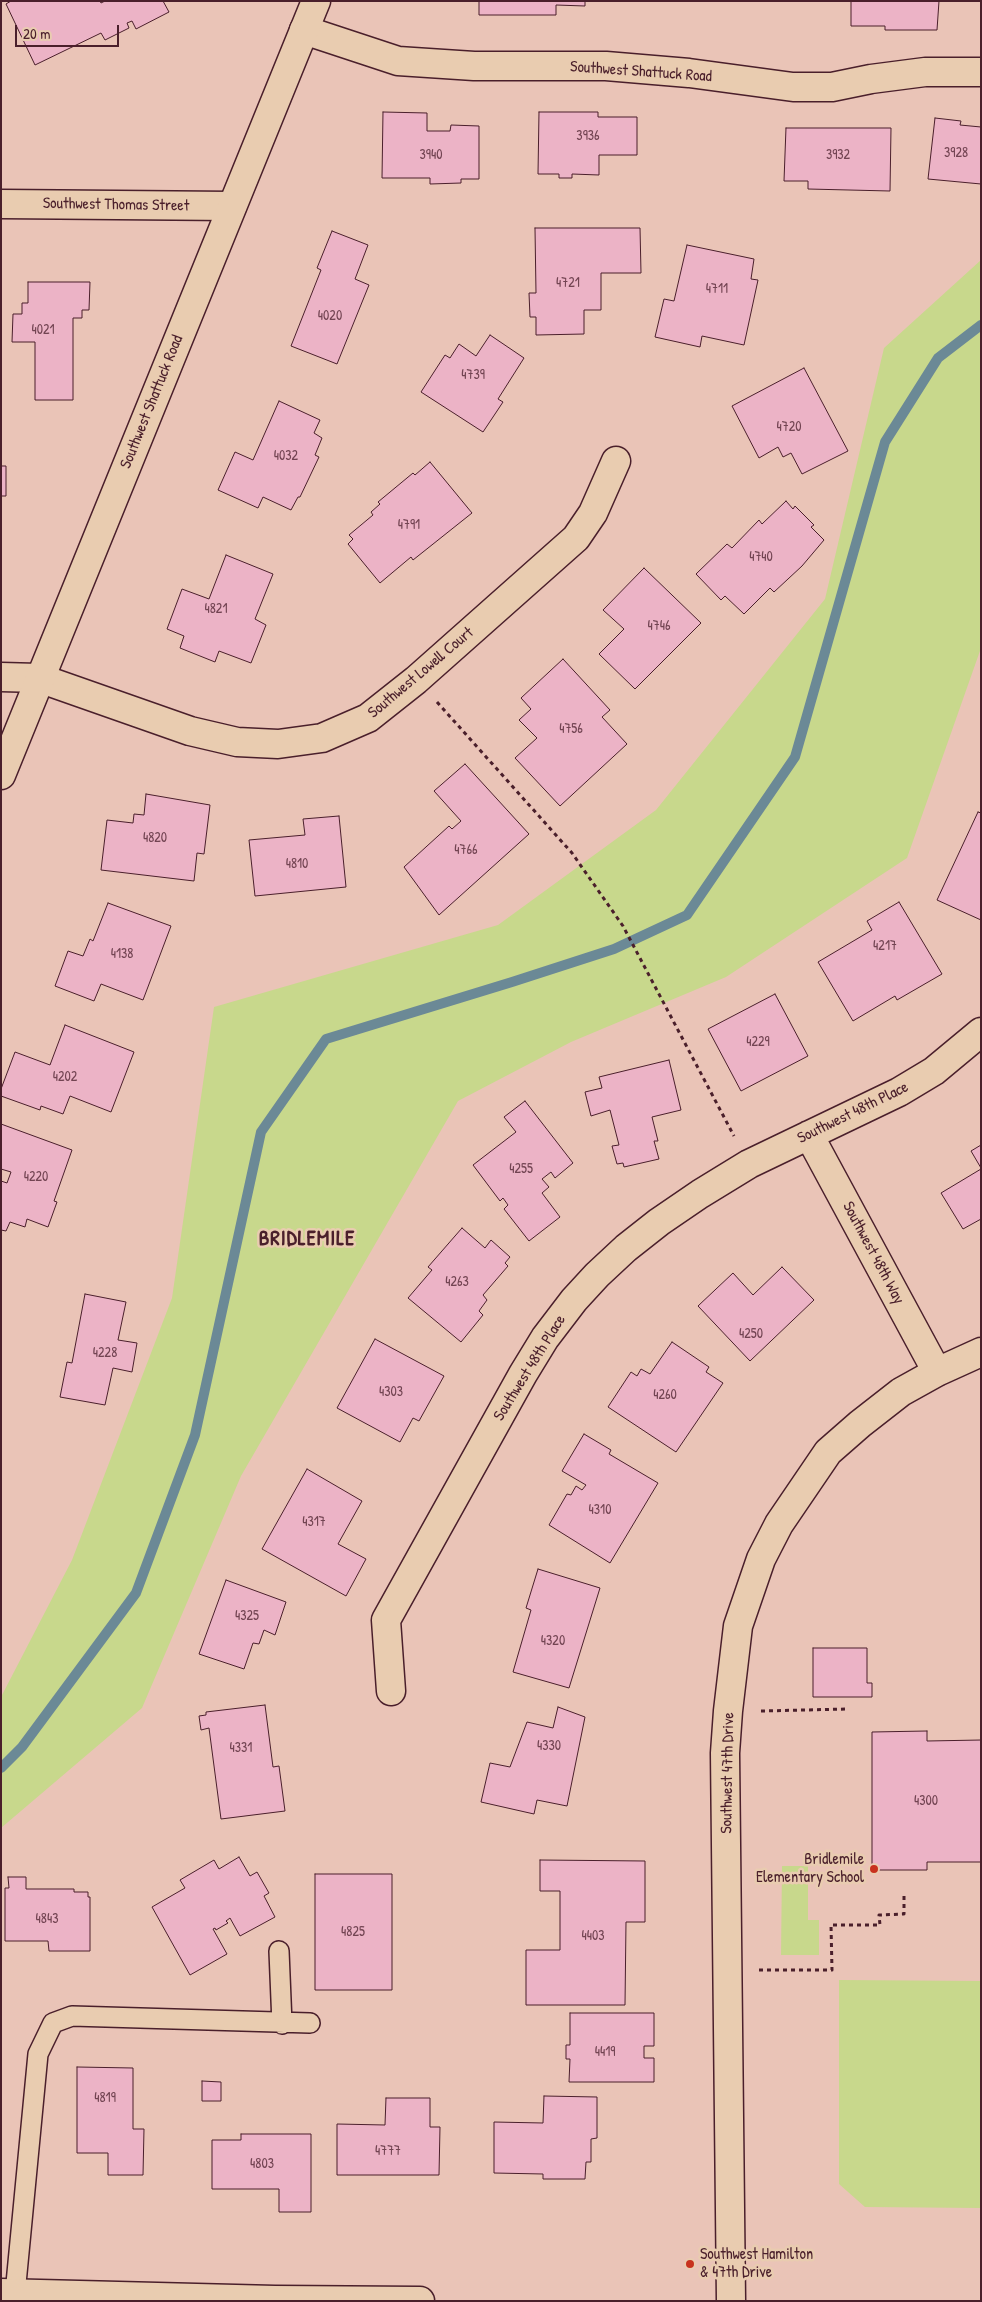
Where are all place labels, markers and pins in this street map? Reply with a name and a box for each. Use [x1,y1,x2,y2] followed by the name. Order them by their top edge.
[756,1850,864,1888] place label: Bridlemile Elementary School
[868,1863,880,1875] marker: Bridlemile Elementary School
[700,2245,813,2283] place label: Southwest Hamilton & 47th Drive
[684,2258,696,2270] marker: Southwest Hamilton & 47th Drive

